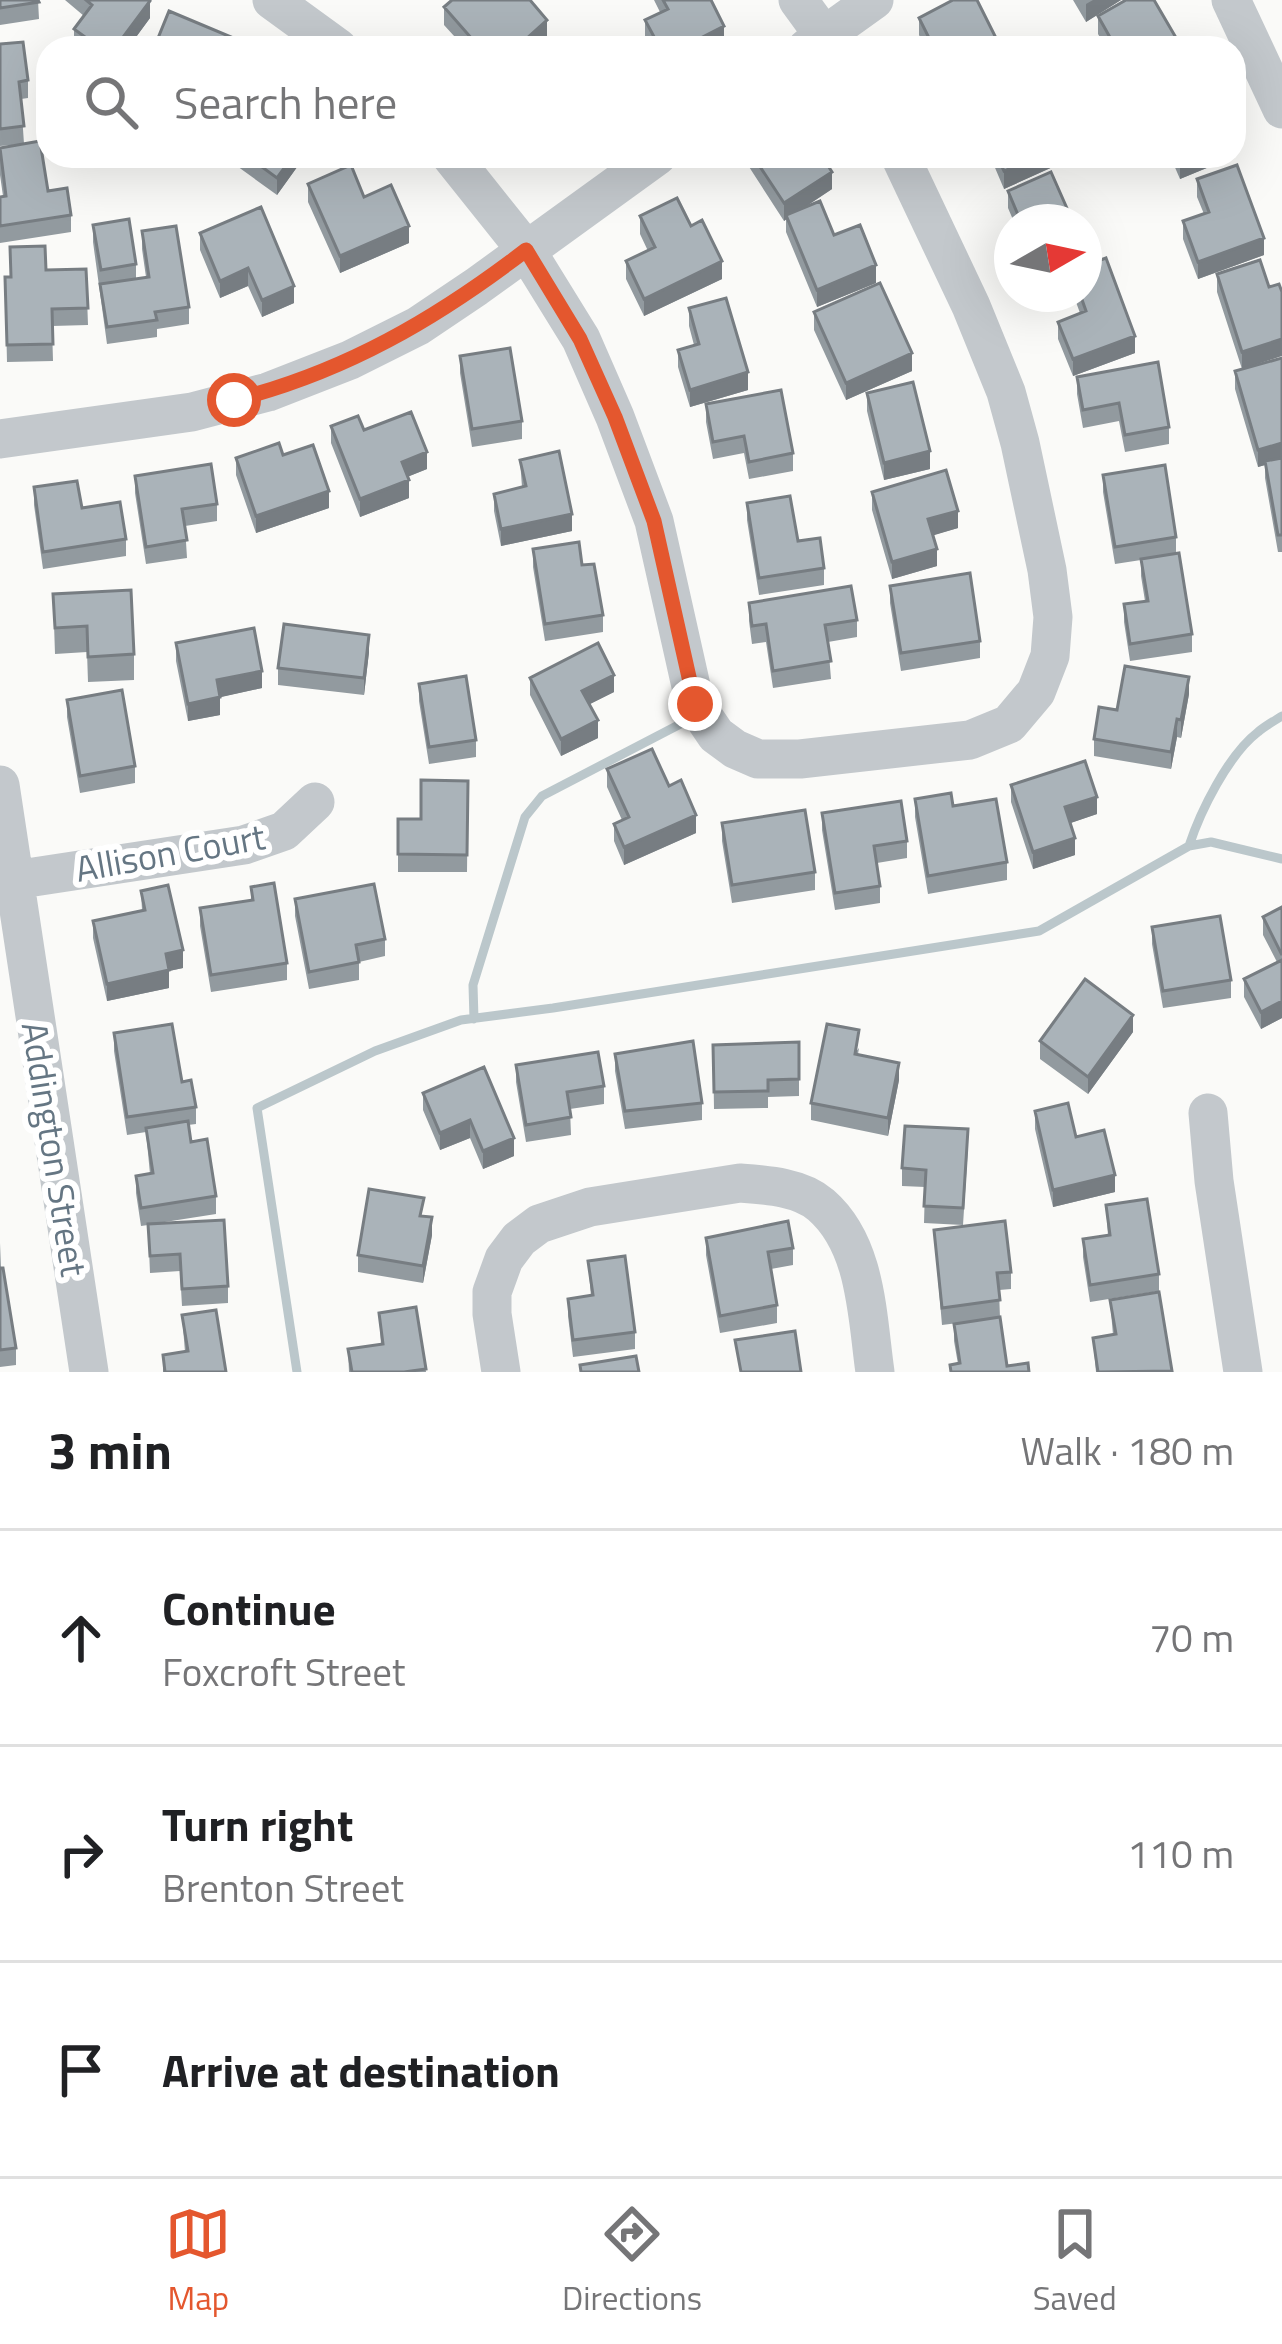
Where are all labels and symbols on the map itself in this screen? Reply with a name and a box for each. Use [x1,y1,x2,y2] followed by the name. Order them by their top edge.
[994,204,1102,312] north arrow
[207,373,261,427] route start
[668,677,722,731] route end
[71,808,269,896] street label: Allison Court
[8,1018,102,1280] street label: Addington Street

